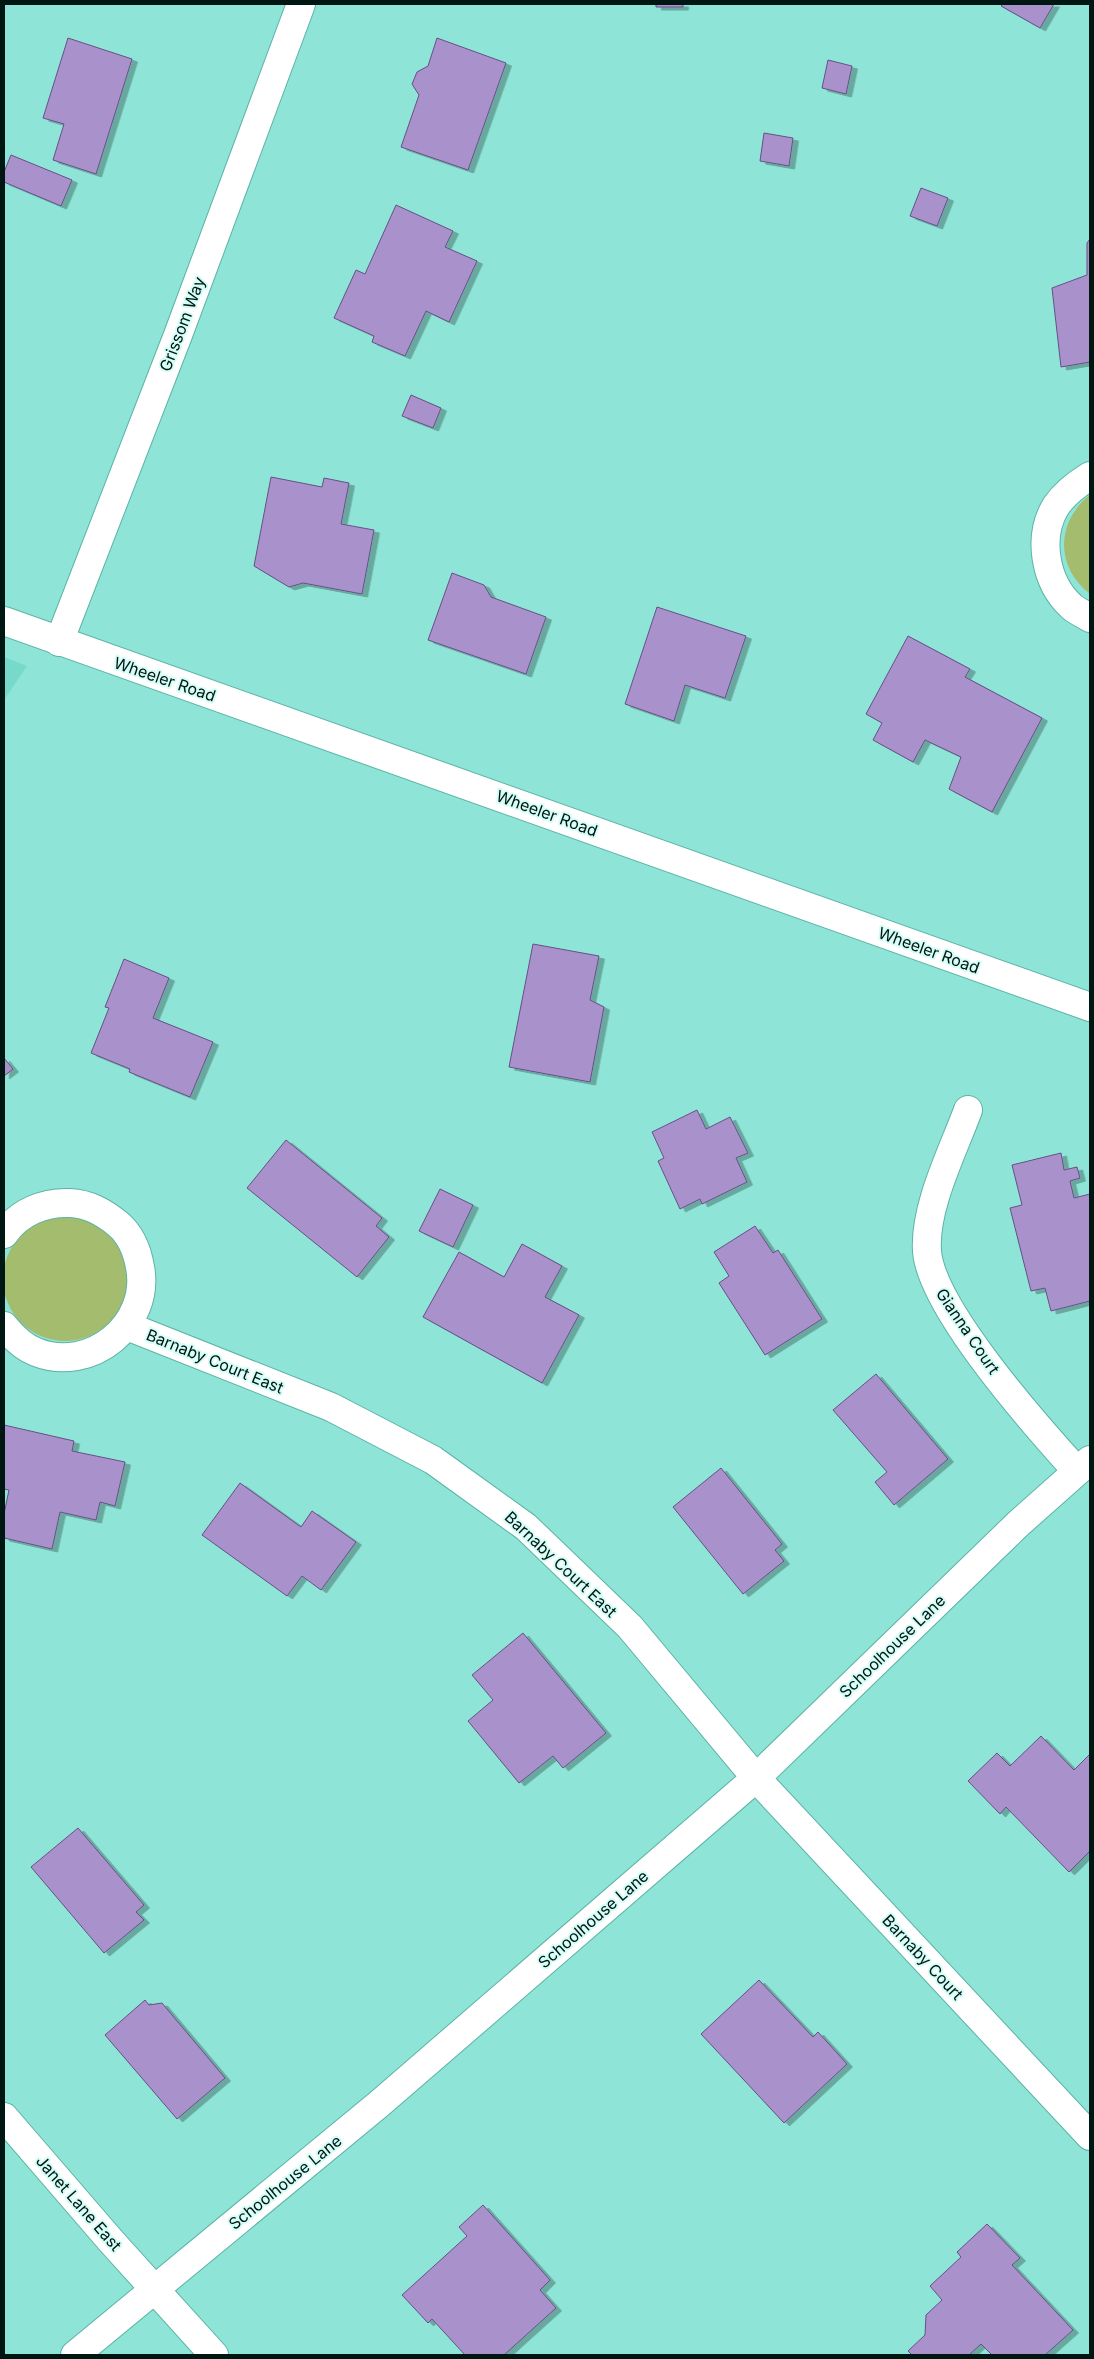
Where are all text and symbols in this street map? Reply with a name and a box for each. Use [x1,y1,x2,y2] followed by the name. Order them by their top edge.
[155,274,209,374] street label: Grissom Way
[112,652,218,706] street label: Wheeler Road
[494,785,600,841] street label: Wheeler Road
[876,922,982,978] street label: Wheeler Road
[932,1284,1004,1378] street label: Gianna Court
[143,1324,287,1398] street label: Barnaby Court East
[501,1507,621,1621] street label: Barnaby Court East
[835,1590,949,1702] street label: Schoolhouse Lane
[534,1866,652,1972] street label: Schoolhouse Lane
[878,1910,968,2004] street label: Barnaby Court
[224,2130,346,2234] street label: Schoolhouse Lane
[32,2151,126,2255] street label: Janet Lane East

